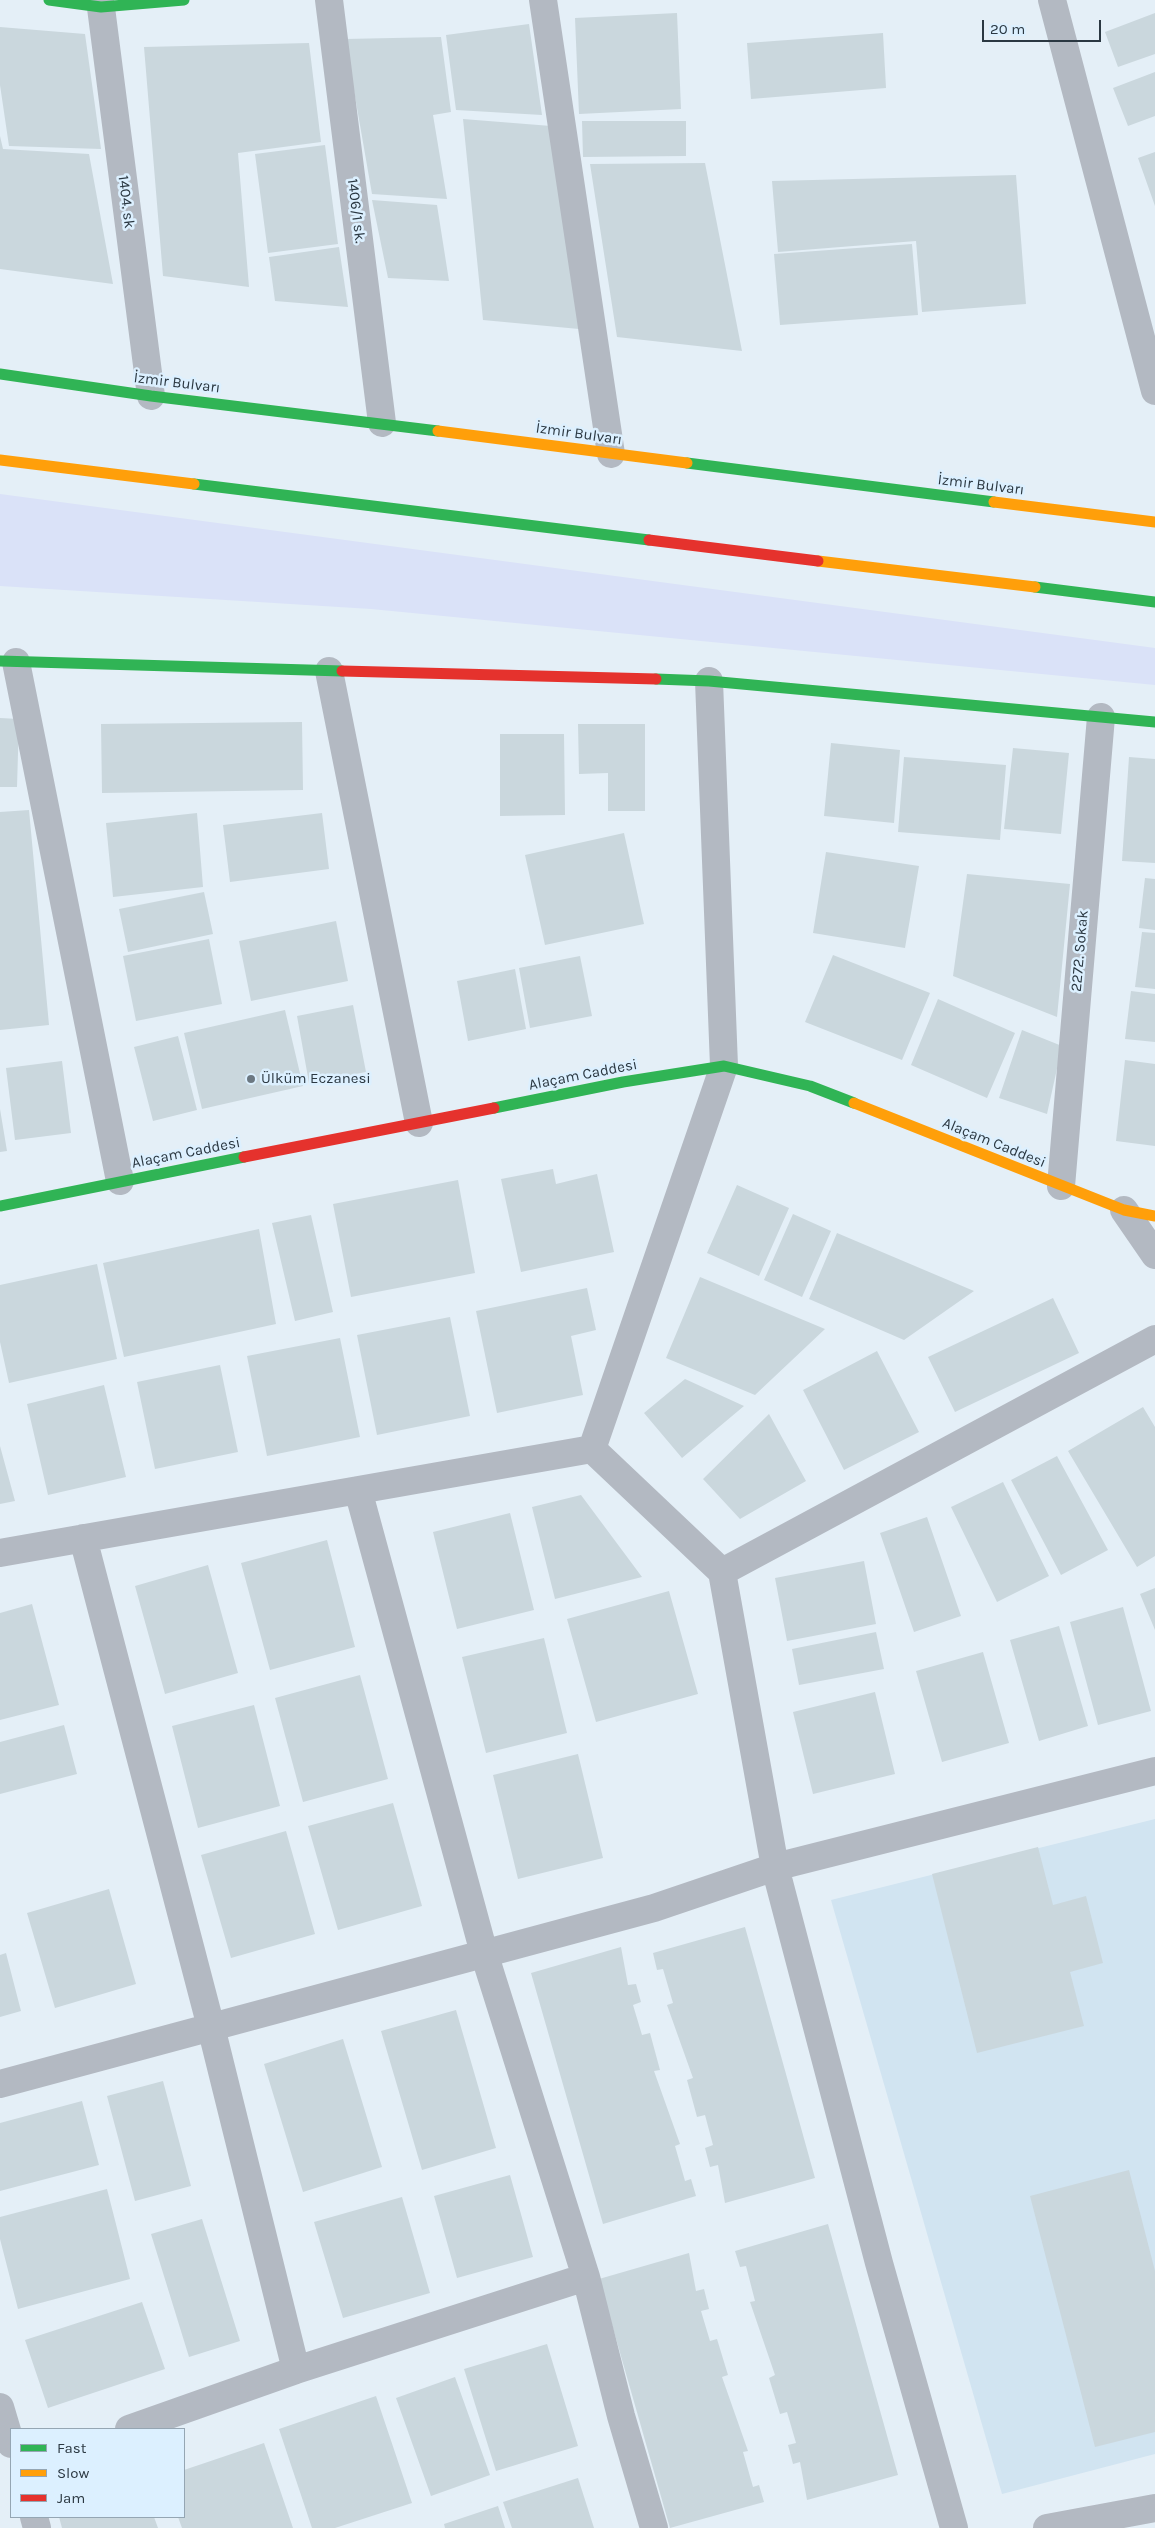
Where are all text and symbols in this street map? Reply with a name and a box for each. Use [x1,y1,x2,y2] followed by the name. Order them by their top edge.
[985,10,1104,42] scale bar
[990,20,1025,38] text: 20 m
[114,175,138,229] street label: 1404. sk
[343,178,369,244] street label: 1406/1 sk.
[133,369,221,397] street label: İzmir Bulvarı
[535,419,623,449] street label: İzmir Bulvarı
[937,471,1025,499] street label: İzmir Bulvarı
[1067,909,1093,993] street label: 2272. Sokak
[527,1056,639,1094] street label: Alaçam Caddesi
[261,1070,371,1088] place label: Ülküm Eczanesi
[245,1073,257,1085] marker: Ülküm Eczanesi
[940,1114,1048,1172] street label: Alaçam Caddesi
[130,1134,242,1172] street label: Alaçam Caddesi
[10,2428,185,2518] legend
[57,2439,86,2457] text: Fast
[57,2464,89,2482] text: Slow
[57,2489,85,2507] text: Jam

